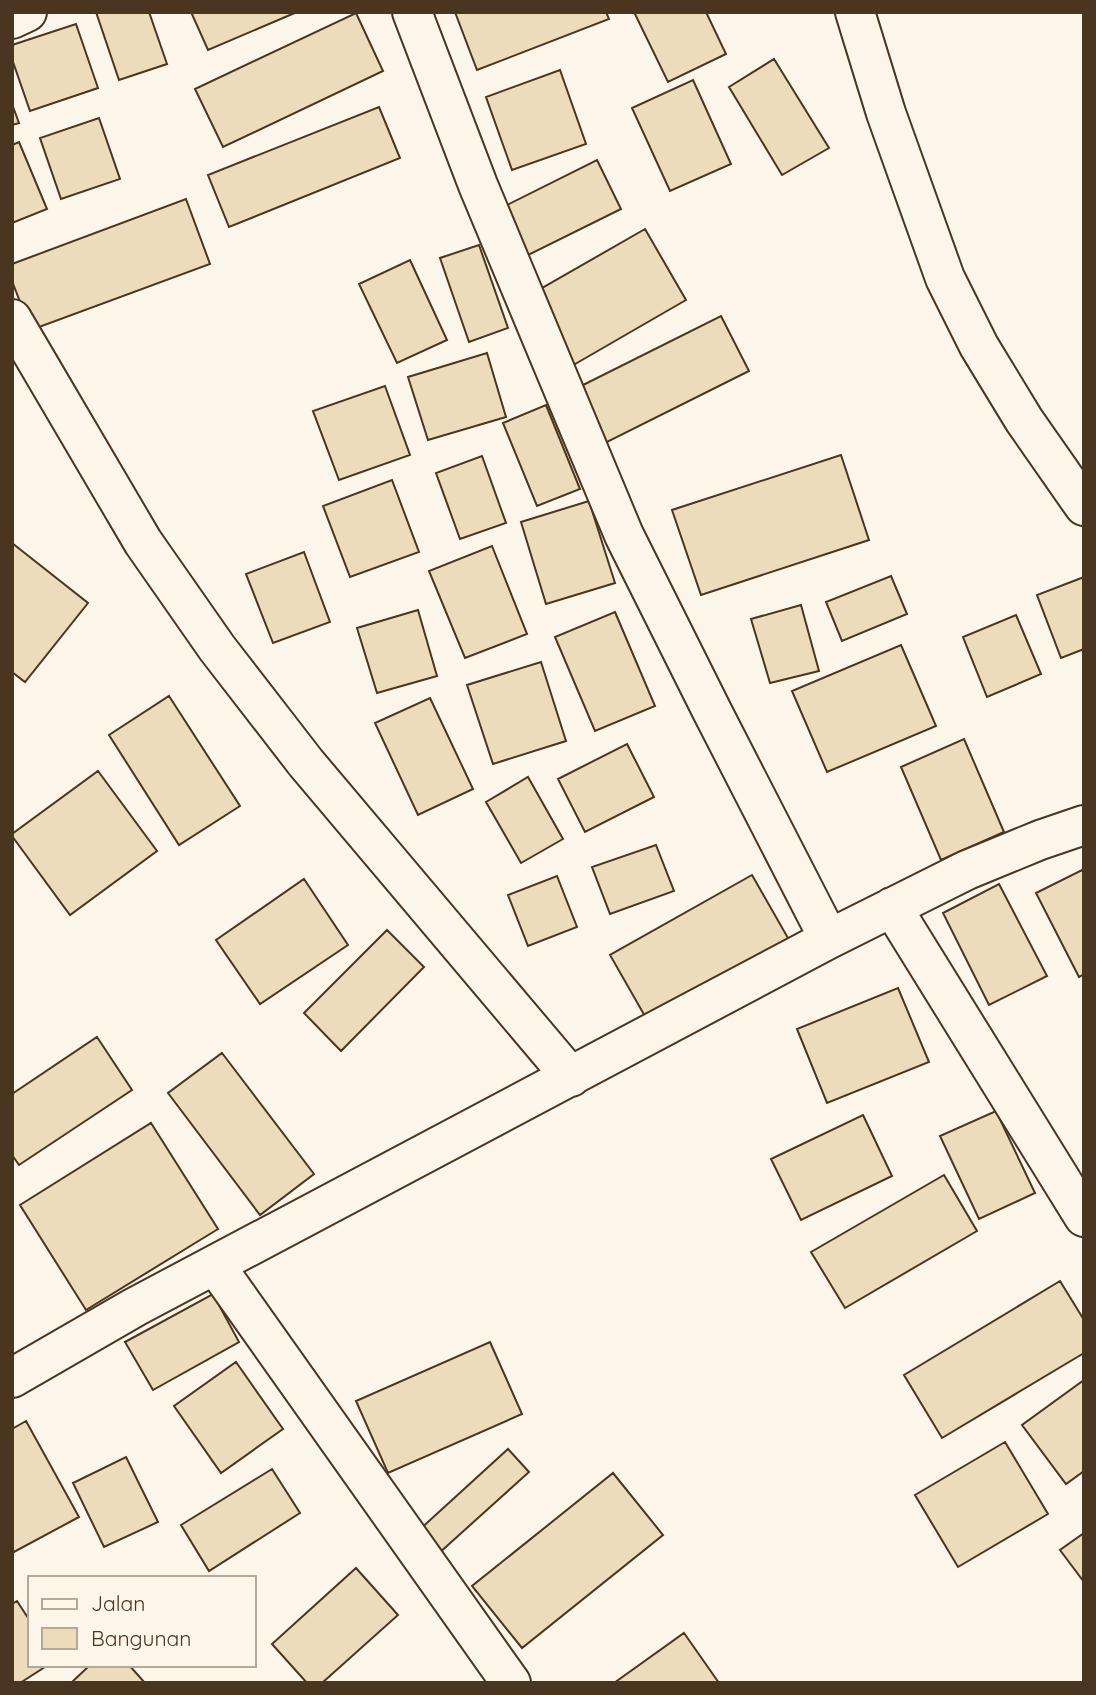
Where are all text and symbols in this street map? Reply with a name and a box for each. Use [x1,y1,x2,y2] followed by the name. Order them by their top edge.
[28,1576,256,1667] legend
[91,1590,145,1616] text: Jalan
[91,1625,191,1651] text: Bangunan

